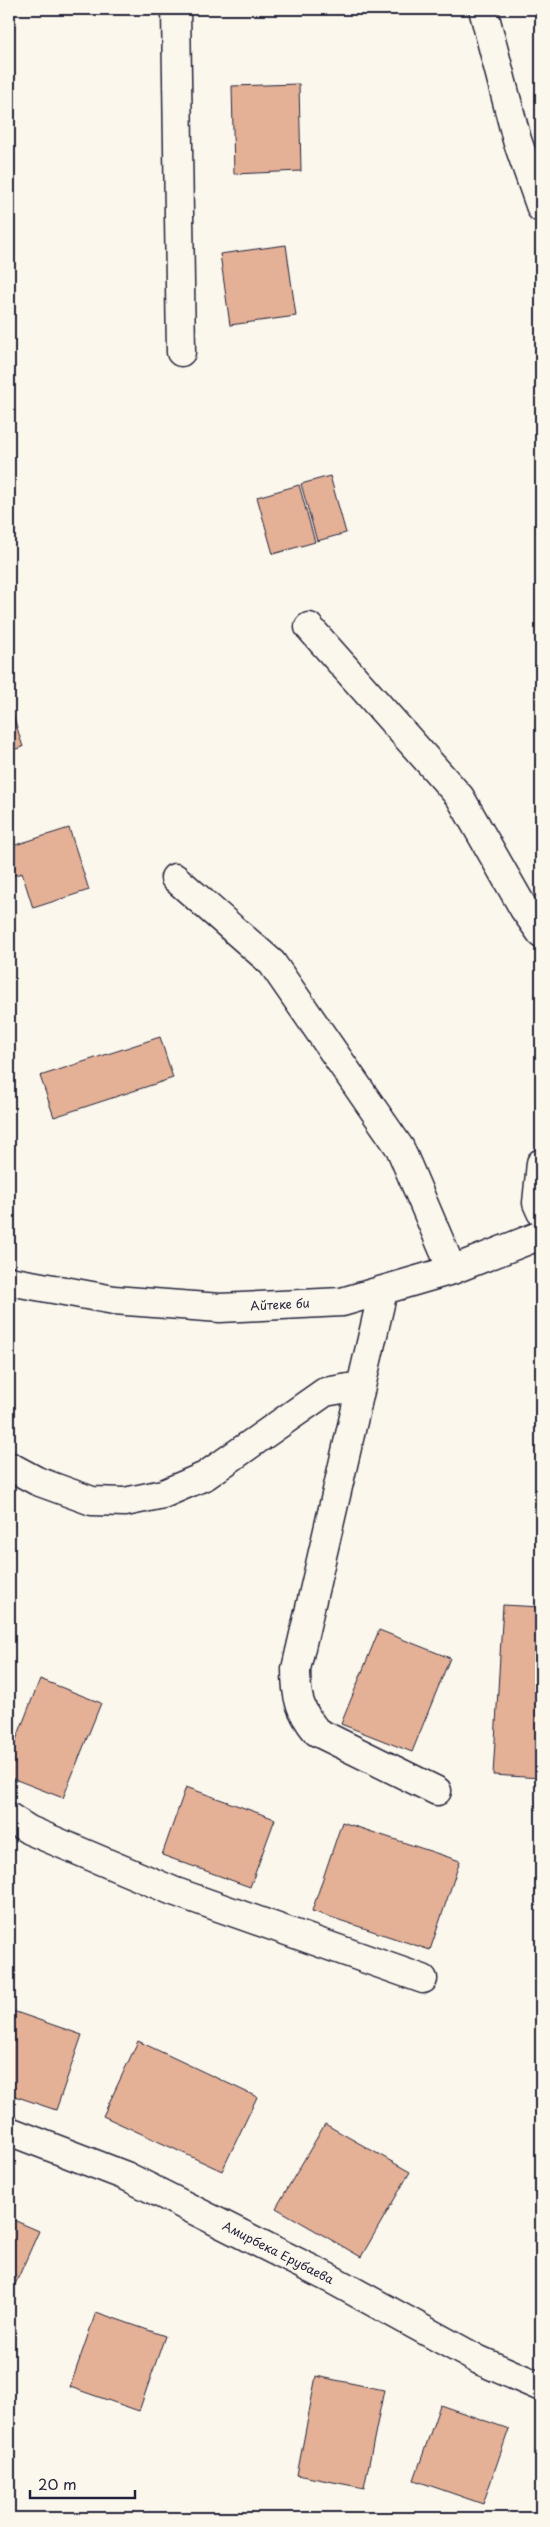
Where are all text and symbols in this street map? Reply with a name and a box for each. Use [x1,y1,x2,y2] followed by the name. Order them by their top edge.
[250,1293,310,1315] street label: Айтеке би
[220,2216,338,2288] street label: Амирбека Ерубаева
[30,2467,135,2499] scale bar
[38,2472,77,2495] text: 20 m

